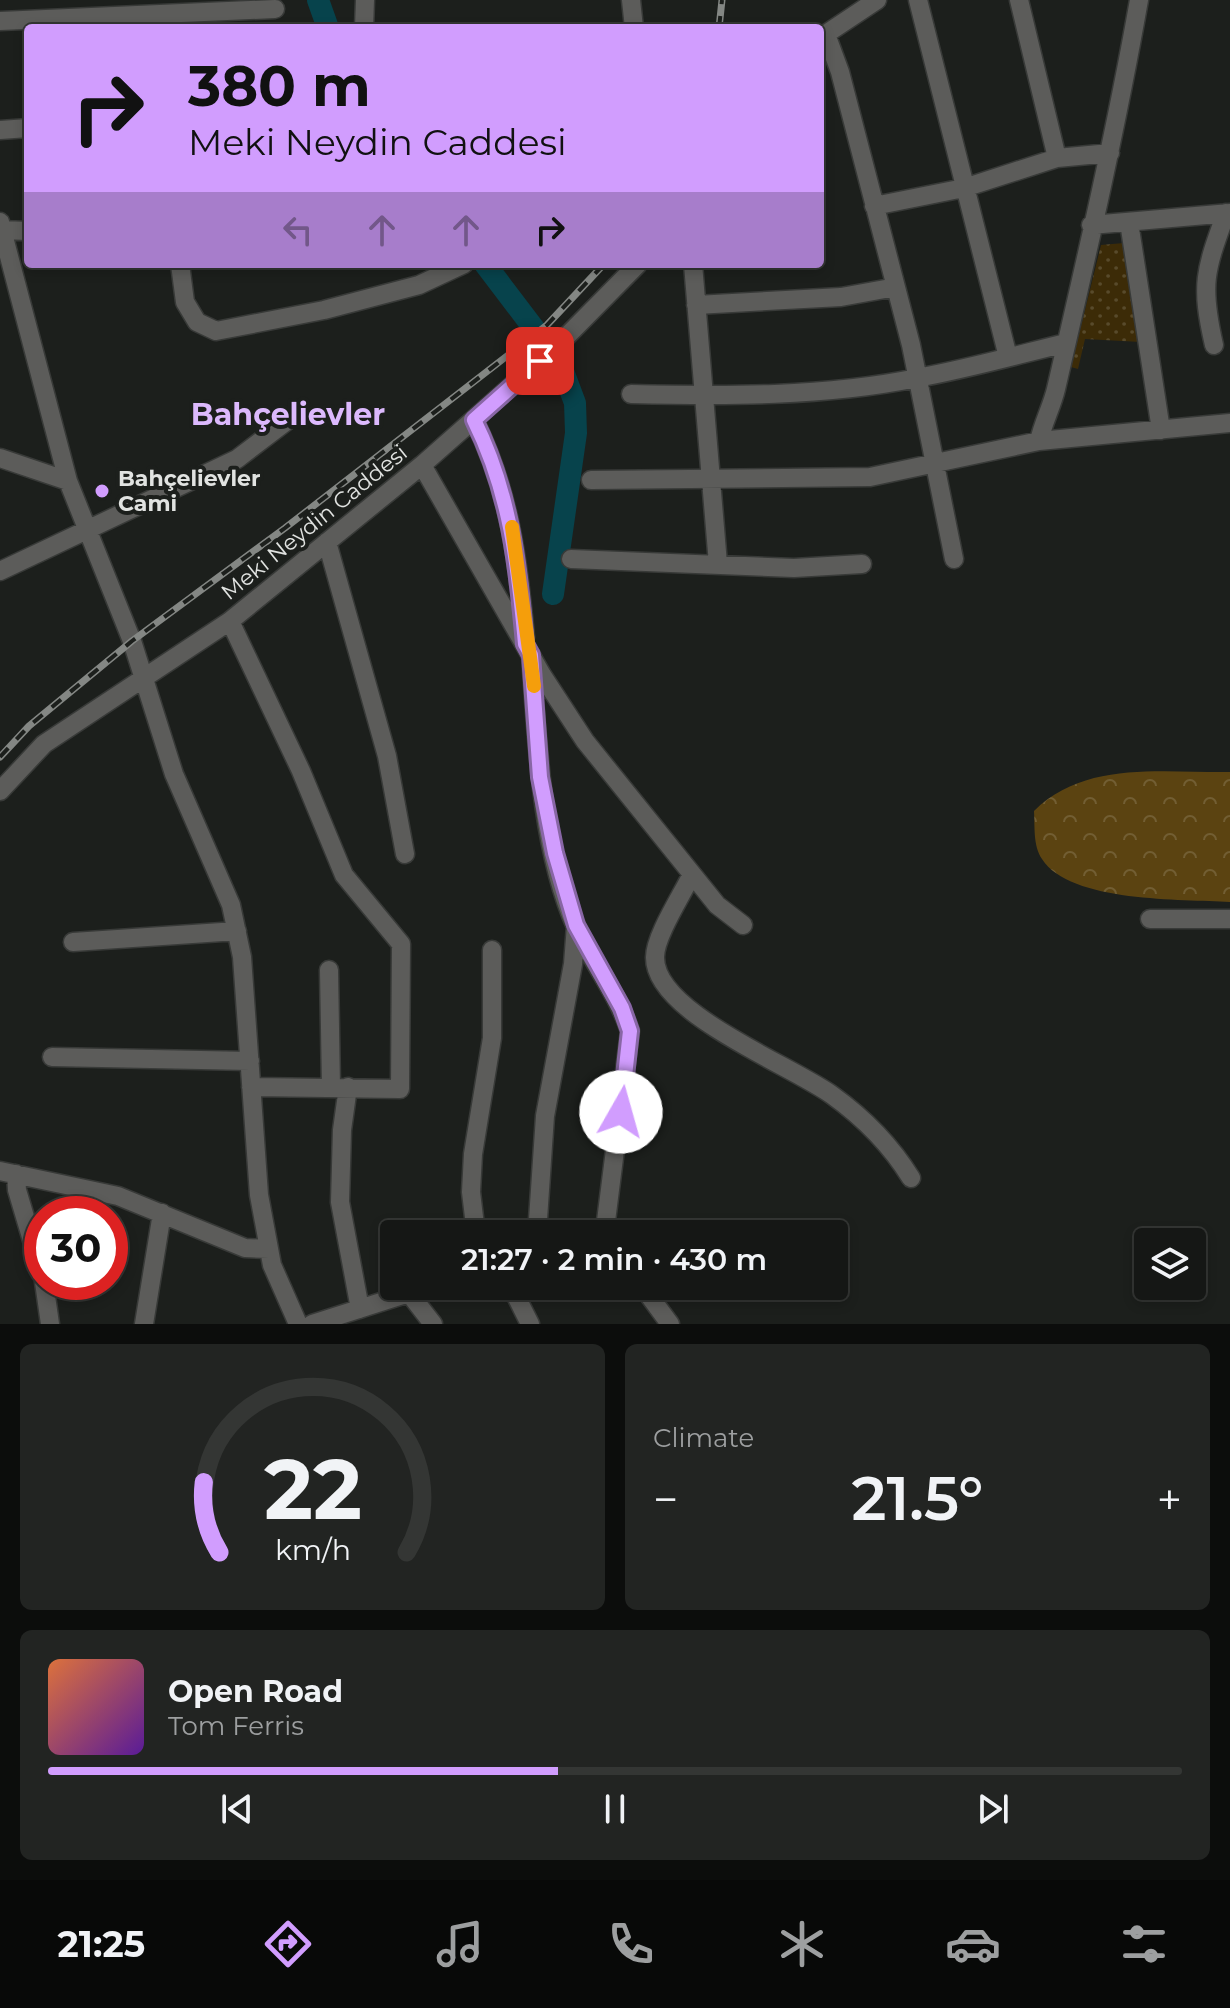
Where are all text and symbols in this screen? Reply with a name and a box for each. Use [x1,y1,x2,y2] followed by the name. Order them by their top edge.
[188,52,371,120] text: 380 m
[56,56,160,160] icon: right
[188,120,567,164] text: Meki Neydin Caddesi
[276,208,320,252] icon: left
[360,208,404,252] icon: ahead
[444,208,488,252] icon: ahead
[528,208,572,252] icon: right
[506,327,574,395] pin
[518,339,562,383] icon: arrive
[191,396,385,433] district label: Bahçelievler
[216,439,413,606] street label: Meki Neydin Caddesi
[118,465,260,517] place label: Bahçelievler Cami
[93,482,111,500] marker: Bahçelievler Cami
[579,1070,663,1154] position arrow
[24,1196,128,1300] speed limit sign: 30
[1134,1228,1206,1300] map controls
[1134,1228,1206,1300] button: layers
[461,1241,767,1278] text: 21:27 · 2 min · 430 m
[653,1422,754,1454] text: Climate
[263,1438,362,1540] text: 22
[851,1462,984,1535] text: 21.5°
[653,1472,678,1526] text: −
[1157,1472,1182,1526] text: +
[274,1532,351,1567] text: km/h
[168,1673,343,1710] text: Open Road
[168,1710,304,1742] text: Tom Ferris
[215,1787,259,1831] icon: previous
[593,1787,637,1831] icon: pause
[971,1787,1015,1831] icon: next
[260,1916,316,1972] icon: directions
[432,1916,488,1972] icon: music
[603,1916,659,1972] icon: phone
[774,1916,830,1972] icon: climate
[945,1916,1001,1972] icon: car
[1116,1916,1172,1972] icon: filters
[58,1922,145,1966] text: 21:25

